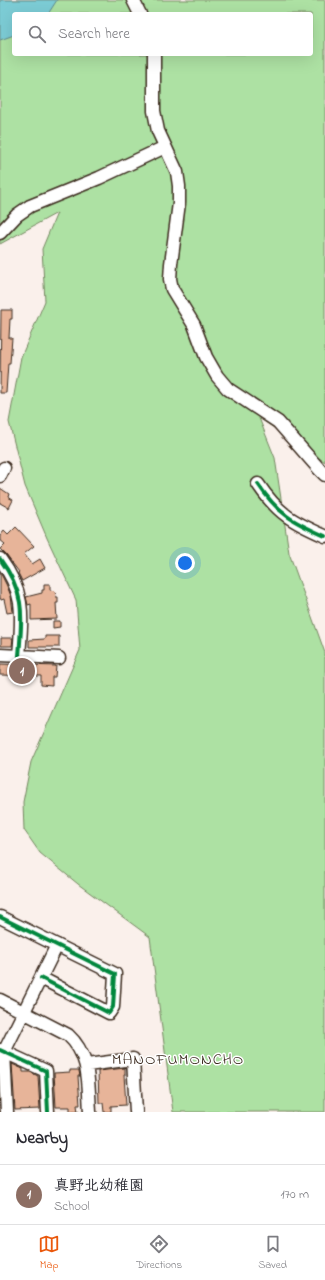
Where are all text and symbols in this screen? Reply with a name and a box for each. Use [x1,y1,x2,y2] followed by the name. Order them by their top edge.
[12,12,313,56] search box
[26,23,48,45] icon: search
[58,23,130,45] text: Search here
[175,553,195,573] your location
[9,656,35,686] pin: 1
[112,1048,244,1072] district label: MANOFUMONCHO
[16,1126,68,1151] text: Nearby
[54,1175,144,1197] text: 真野北幼稚園
[27,1185,31,1204] text: 1
[281,1185,309,1204] text: 170 m
[54,1197,90,1216] text: School
[38,1233,60,1273] tab: Map
[136,1233,182,1273] tab: Directions
[258,1233,287,1273] tab: Saved

